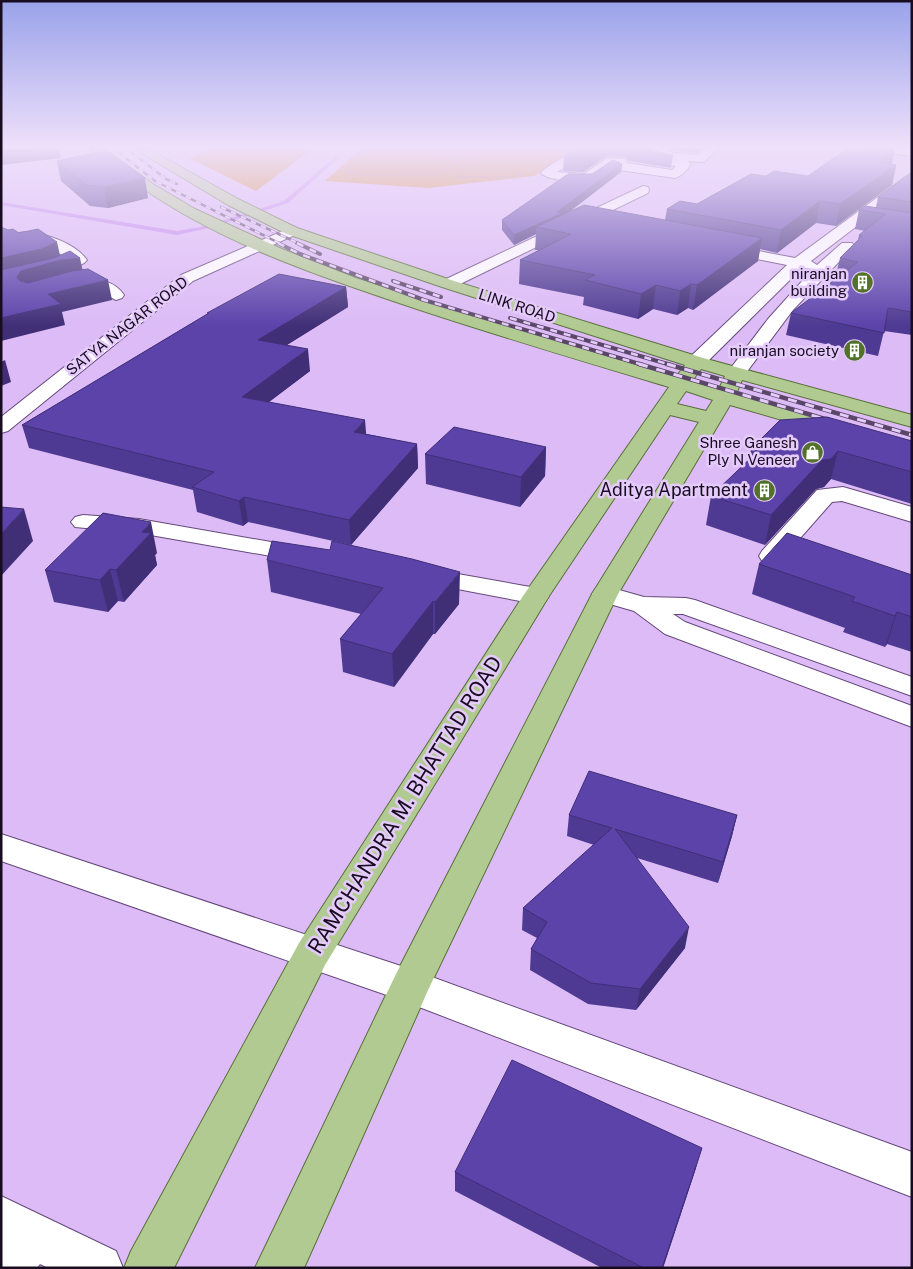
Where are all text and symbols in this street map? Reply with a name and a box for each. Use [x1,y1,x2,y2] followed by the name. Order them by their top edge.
[790,265,847,299] place label: niranjan building
[851,271,875,295] building icon: niranjan building
[63,273,191,378] street label: SATYA NAGAR ROAD
[477,285,558,326] street label: LINK ROAD
[843,339,867,363] building icon: niranjan society
[730,342,839,359] place label: niranjan society
[699,434,797,468] place label: Shree Ganesh Ply N Veneer
[801,440,825,464] shop icon: Shree Ganesh Ply N Veneer
[752,478,776,502] building icon: Aditya Apartment
[600,479,748,500] place label: Aditya Apartment
[302,651,507,958] street label: RAMCHANDRA M. BHATTAD ROAD

